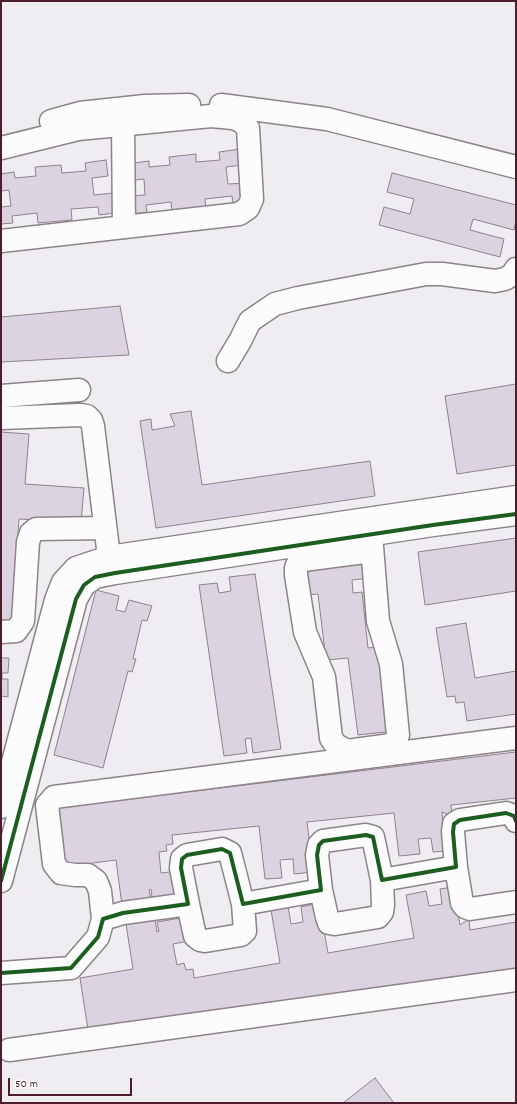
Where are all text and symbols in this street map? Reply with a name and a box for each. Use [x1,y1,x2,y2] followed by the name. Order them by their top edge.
[10,1070,134,1096] scale bar
[15,1076,38,1093] text: 50 m

